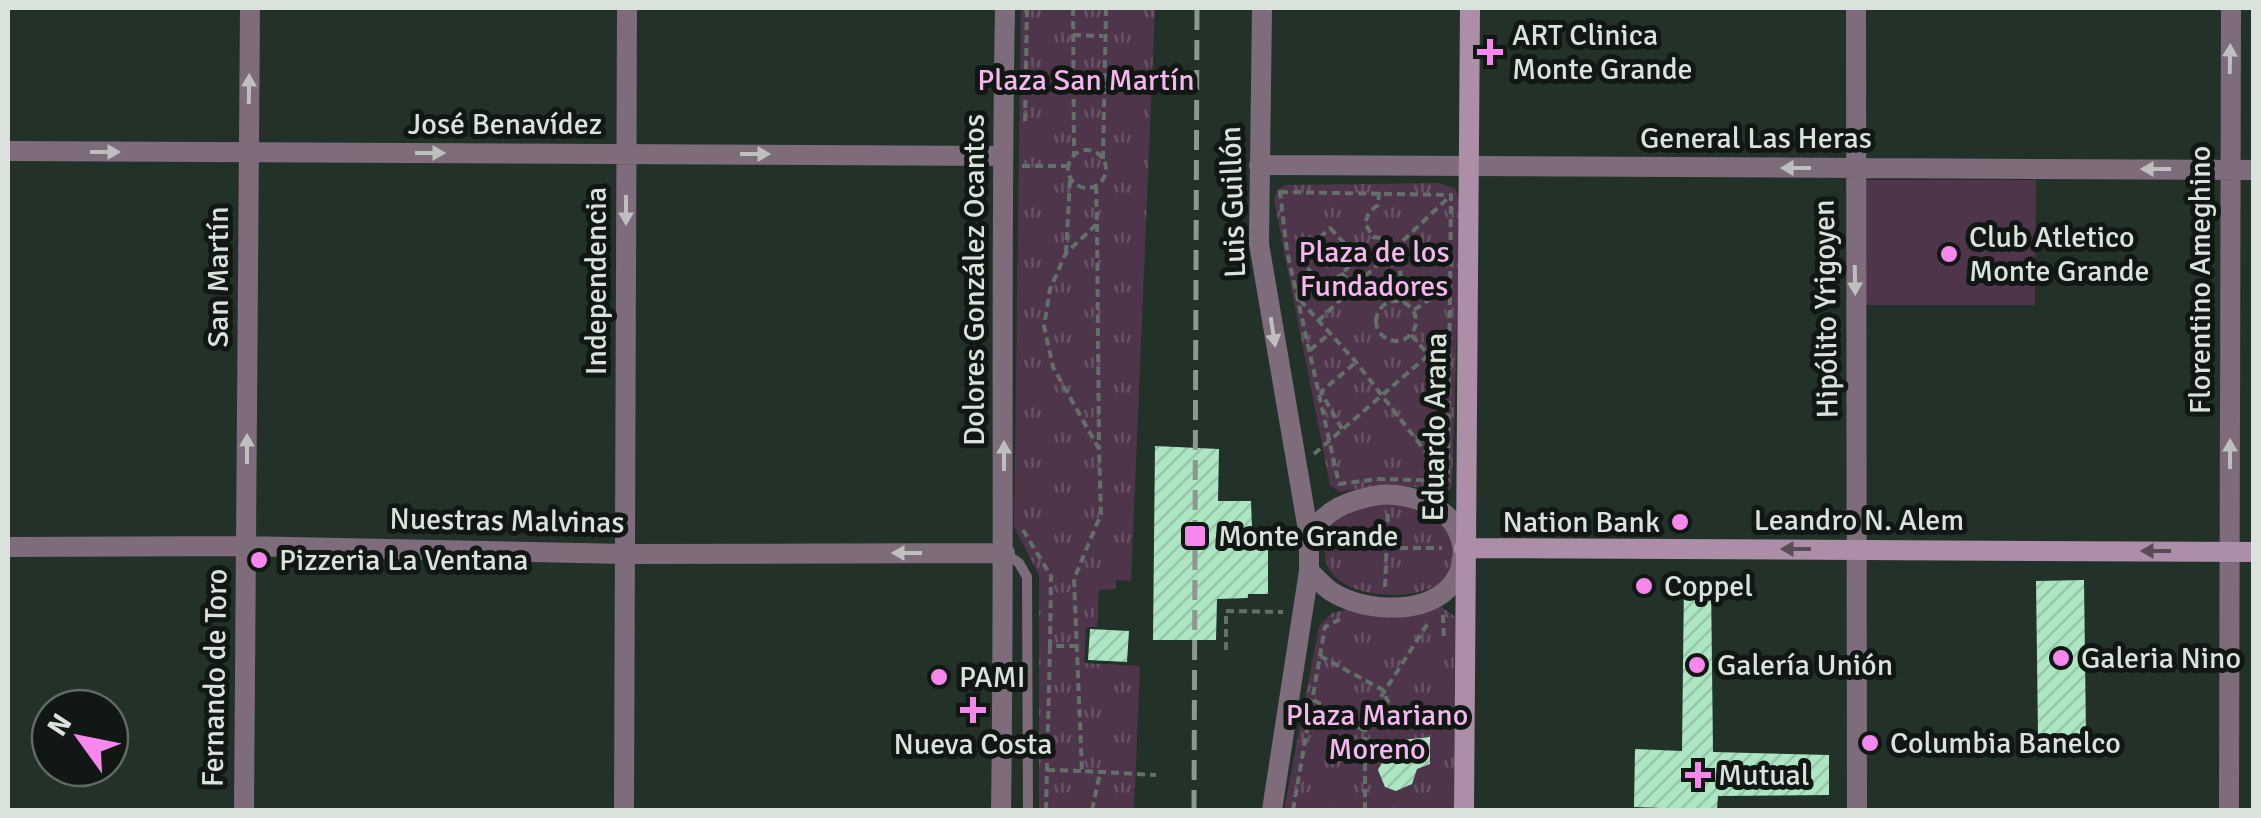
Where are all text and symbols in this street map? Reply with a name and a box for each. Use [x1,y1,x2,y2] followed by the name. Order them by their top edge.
[1512,17,1693,88] place label: ART Clinica Monte Grande
[1477,39,1503,65] marker: ART Clinica Monte Grande
[2222,42,2238,74] one-way arrow
[977,62,1195,99] park label: Plaza San Martín
[242,72,258,104] one-way arrow
[408,106,602,143] street label: José Benavídez
[956,114,993,446] street label: Dolores González Ocantos
[1640,120,1872,157] street label: General Las Heras
[1212,126,1254,278] street label: Luis Guillón
[89,144,121,160] one-way arrow
[414,145,446,161] one-way arrow
[739,146,771,162] one-way arrow
[2182,146,2219,414] street label: Florentino Ameghino
[1780,160,1812,176] one-way arrow
[2140,161,2172,177] one-way arrow
[578,187,615,375] street label: Independencia
[618,194,634,226] one-way arrow
[1806,199,1846,419] street label: Hipólito Yrigoyen
[200,206,237,348] street label: San Martín
[1969,219,2150,290] place label: Club Atletico Monte Grande
[1298,234,1450,305] park label: Plaza de los Fundadores
[1938,243,1960,265] marker: Club Atletico Monte Grande
[1847,264,1863,296] one-way arrow
[1266,316,1282,348] one-way arrow
[1415,332,1455,522] street label: Eduardo Arana
[239,432,255,464] one-way arrow
[2222,437,2238,469] one-way arrow
[996,439,1012,471] one-way arrow
[389,500,625,542] street label: Nuestras Malvinas
[1754,502,1964,539] street label: Leandro N. Alem
[1503,504,1660,541] place label: Nation Bank
[1669,511,1691,533] marker: Nation Bank
[1218,518,1399,555] place label: Monte Grande
[1182,523,1208,549] marker: Monte Grande
[1780,541,1812,557] one-way arrow
[279,542,529,579] place label: Pizzeria La Ventana
[2140,543,2172,559] one-way arrow
[891,545,923,561] one-way arrow
[248,549,270,571] marker: Pizzeria La Ventana
[1664,568,1753,605] place label: Coppel
[195,569,235,787] street label: Fernando de Toro
[1633,575,1655,597] marker: Coppel
[2081,640,2241,677] place label: Galeria Nino
[1717,647,1893,684] place label: Galería Unión
[2050,647,2072,669] marker: Galeria Nino
[1686,654,1708,676] marker: Galería Unión
[959,659,1026,696] place label: PAMI
[928,666,950,688] marker: PAMI
[30,688,130,788] north arrow
[1286,697,1468,768] park label: Plaza Mariano Moreno
[962,699,984,721] marker: Nueva Costa
[40,707,79,742] text: N
[1890,725,2121,762] place label: Columbia Banelco
[893,726,1053,763] place label: Nueva Costa
[1859,732,1881,754] marker: Columbia Banelco
[1718,757,1810,794] place label: Mutual
[1687,764,1709,786] marker: Mutual

